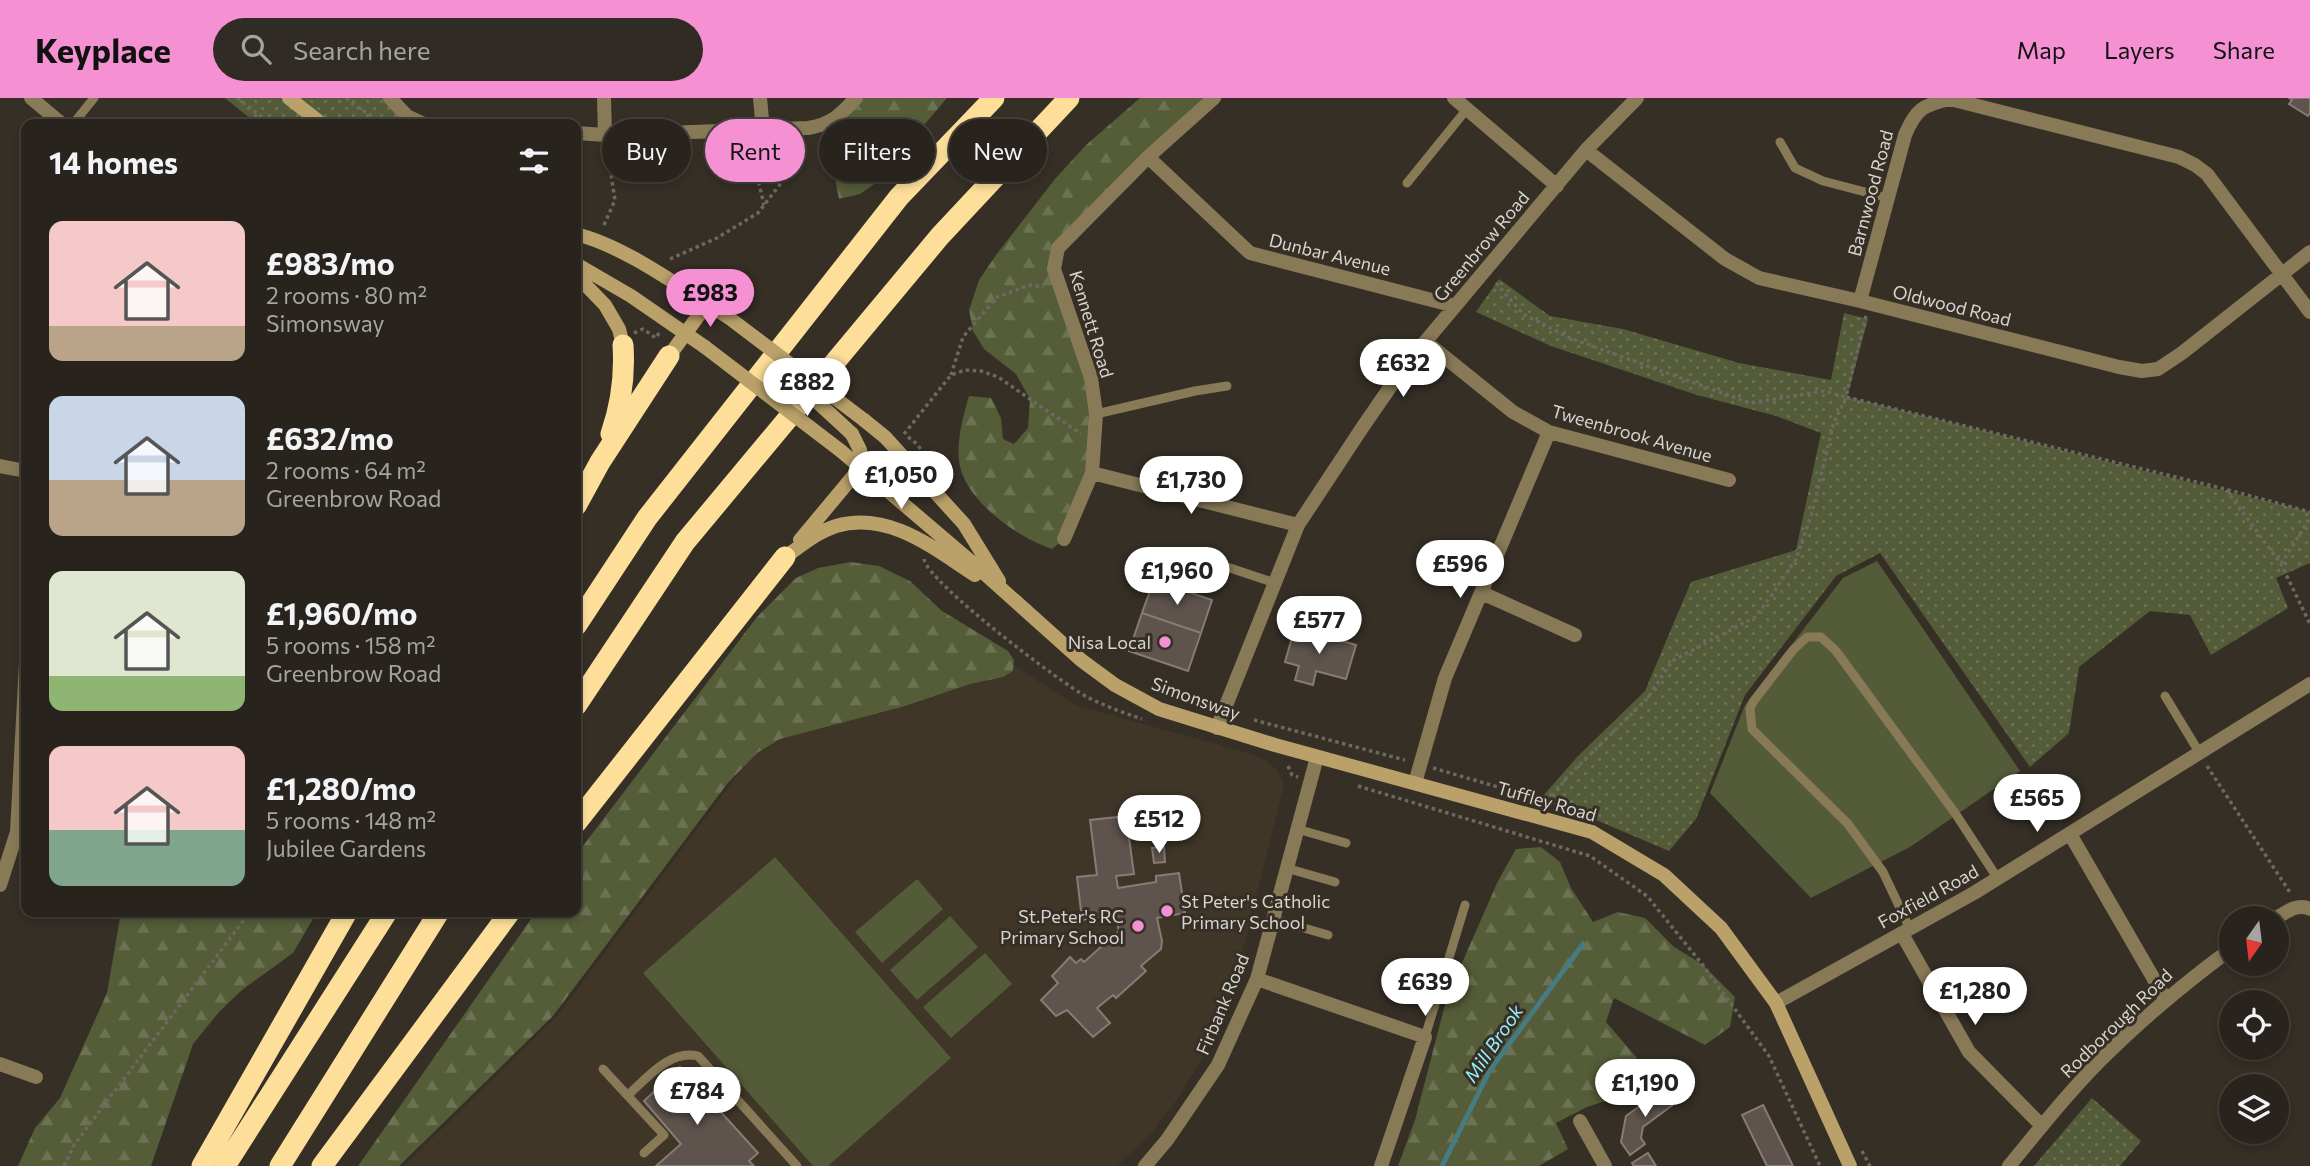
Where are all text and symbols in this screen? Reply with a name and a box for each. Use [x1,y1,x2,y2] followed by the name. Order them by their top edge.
[213,18,703,81] search box
[35,29,171,70] text: Keyplace
[237,30,275,68] icon: search
[293,34,430,65] text: Search here
[2017,35,2066,64] text: Map
[2104,35,2175,64] text: Layers
[2213,35,2275,64] text: Share
[602,119,691,182] chip: Buy
[705,119,805,182] chip: Rent
[819,119,935,182] chip: Filters
[949,119,1047,182] chip: New
[1843,127,1897,259] street label: Barnwood Road
[515,142,553,180] icon: filters
[49,143,178,180] text: 14 homes
[1428,186,1534,306] street label: Greenbrow Road
[1267,228,1393,280] street label: Dunbar Avenue
[266,244,395,281] text: £983/mo
[105,249,189,333] icon: home
[1065,268,1119,380] street label: Kennett Road
[669,270,751,329] pin: £983
[682,278,738,306] text: £983
[1891,280,2013,330] street label: Oldwood Road
[266,281,427,309] text: 2 rooms · 80 m²
[266,309,384,337] text: Simonsway
[1362,340,1444,399] pin: £632
[1376,348,1430,376] text: £632
[766,358,848,418] pin: £882
[779,367,835,395] text: £882
[1549,400,1715,466] street label: Tweenbrook Avenue
[266,419,394,456] text: £632/mo
[105,424,189,508] icon: home
[844,452,958,511] pin: £1,050
[266,456,426,484] text: 2 rooms · 64 m²
[1134,456,1248,516] pin: £1,730
[864,460,938,488] text: £1,050
[1156,465,1226,493] text: £1,730
[266,484,441,512] text: Greenbrow Road
[1419,540,1501,600] pin: £596
[1120,547,1234,607] pin: £1,960
[1432,549,1488,577] text: £596
[1141,556,1214,584] text: £1,960
[266,594,417,631] text: £1,960/mo
[1278,596,1360,656] pin: £577
[105,599,189,683] icon: home
[1293,605,1345,633] text: £577
[266,631,435,659] text: 5 rooms · 158 m²
[1068,631,1151,653] place label: Nisa Local
[1157,634,1173,650] marker: Nisa Local
[266,659,441,687] text: Greenbrow Road
[1149,672,1243,724] street label: Simonsway
[266,769,416,806] text: £1,280/mo
[105,774,189,858] icon: home
[1996,774,2078,834] pin: £565
[1495,776,1599,826] street label: Tuffley Road
[2010,783,2064,811] text: £565
[1118,796,1200,855] pin: £512
[1134,804,1184,832] text: £512
[266,806,436,834] text: 5 rooms · 148 m²
[266,834,426,862] text: Jubilee Gardens
[1874,859,1982,933] street label: Foxfield Road
[1181,890,1330,933] place label: St Peter's Catholic Primary School
[1159,903,1175,919] marker: St Peter's Catholic Primary School
[1000,905,1124,948] place label: St.Peter's RC Primary School
[2219,906,2289,976] north arrow
[2219,906,2289,1144] map controls
[1130,918,1146,934] marker: St.Peter's RC Primary School
[1191,950,1253,1058] street label: Firbank Road
[1384,958,1466,1018] pin: £639
[2055,964,2177,1082] street label: Rodborough Road
[1397,967,1453,995] text: £639
[1918,968,2032,1027] pin: £1,280
[1939,976,2011,1004] text: £1,280
[2219,990,2289,1060] button: locate
[1459,999,1528,1086] water label: Mill Brook
[1588,1060,1702,1119] pin: £1,190
[656,1068,738,1127] pin: £784
[1611,1068,1679,1096] text: £1,190
[2219,1074,2289,1144] button: layers
[670,1076,724,1104] text: £784

